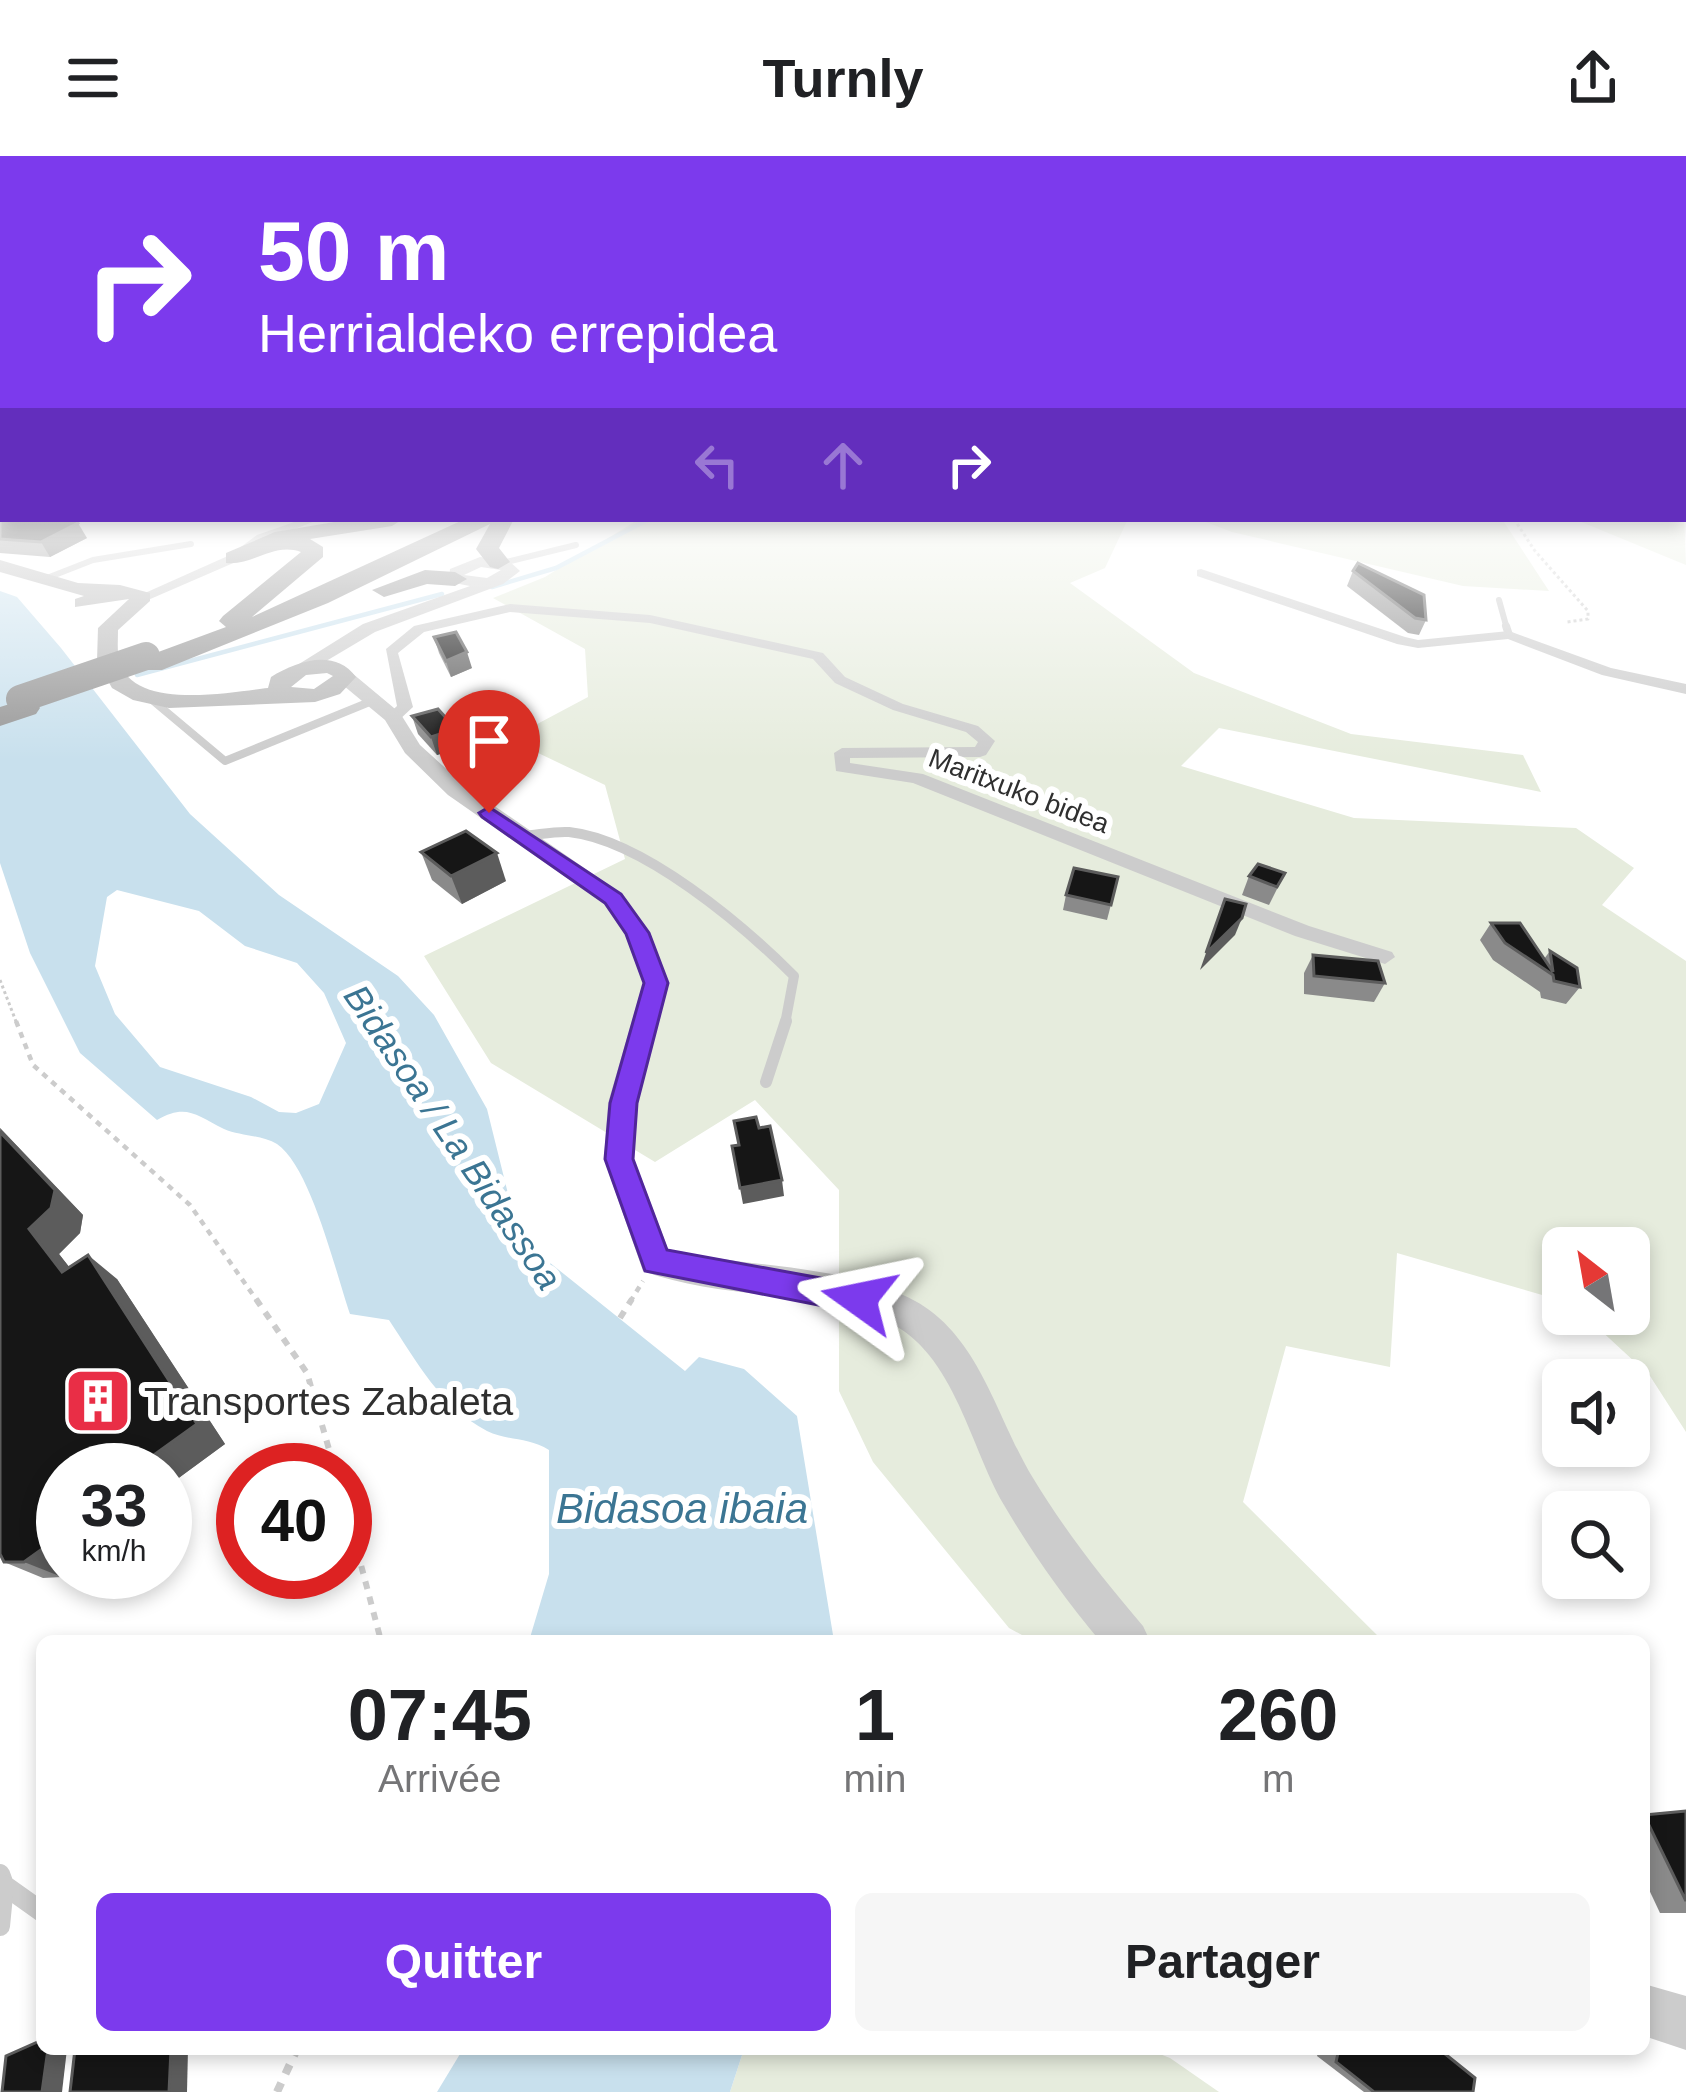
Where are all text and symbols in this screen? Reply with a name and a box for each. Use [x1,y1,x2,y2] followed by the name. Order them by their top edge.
[60,45,126,111] icon: menu
[1560,45,1626,111] icon: share
[763,48,924,108] text: Turnly
[60,204,216,360] icon: right
[258,204,449,298] text: 50 m
[258,303,777,363] text: Herrialdeko errepidea
[684,432,750,498] icon: left
[810,432,876,498] icon: ahead
[936,432,1002,498] icon: right
[438,690,540,813] pin
[456,708,522,774] icon: arrive
[925,743,1114,840] street label: Maritxuko bidea
[336,977,570,1297] water label: Bidasoa / La Bidassoa
[1542,1227,1650,1335] north arrow
[1542,1227,1650,1599] map controls
[796,1236,922,1362] position arrow
[1542,1359,1650,1467] button: sound
[63,1366,133,1436] building icon: Transportes Zabaleta
[144,1380,514,1423] place label: Transportes Zabaleta
[216,1443,372,1599] speed limit sign: 40
[81,1472,147,1539] text: 33
[556,1485,808,1532] water label: Bidasoa ibaia
[1542,1491,1650,1599] button: search
[81,1534,147,1567] text: km/h
[348,1675,532,1755] text: 07:45
[855,1675,895,1755] text: 1
[1218,1675,1338,1755] text: 260
[378,1757,502,1800] text: Arrivée
[844,1757,906,1800] text: min
[1262,1757,1294,1800] text: m
[96,1893,831,2031] button: Quitter
[855,1893,1590,2031] button: Partager

